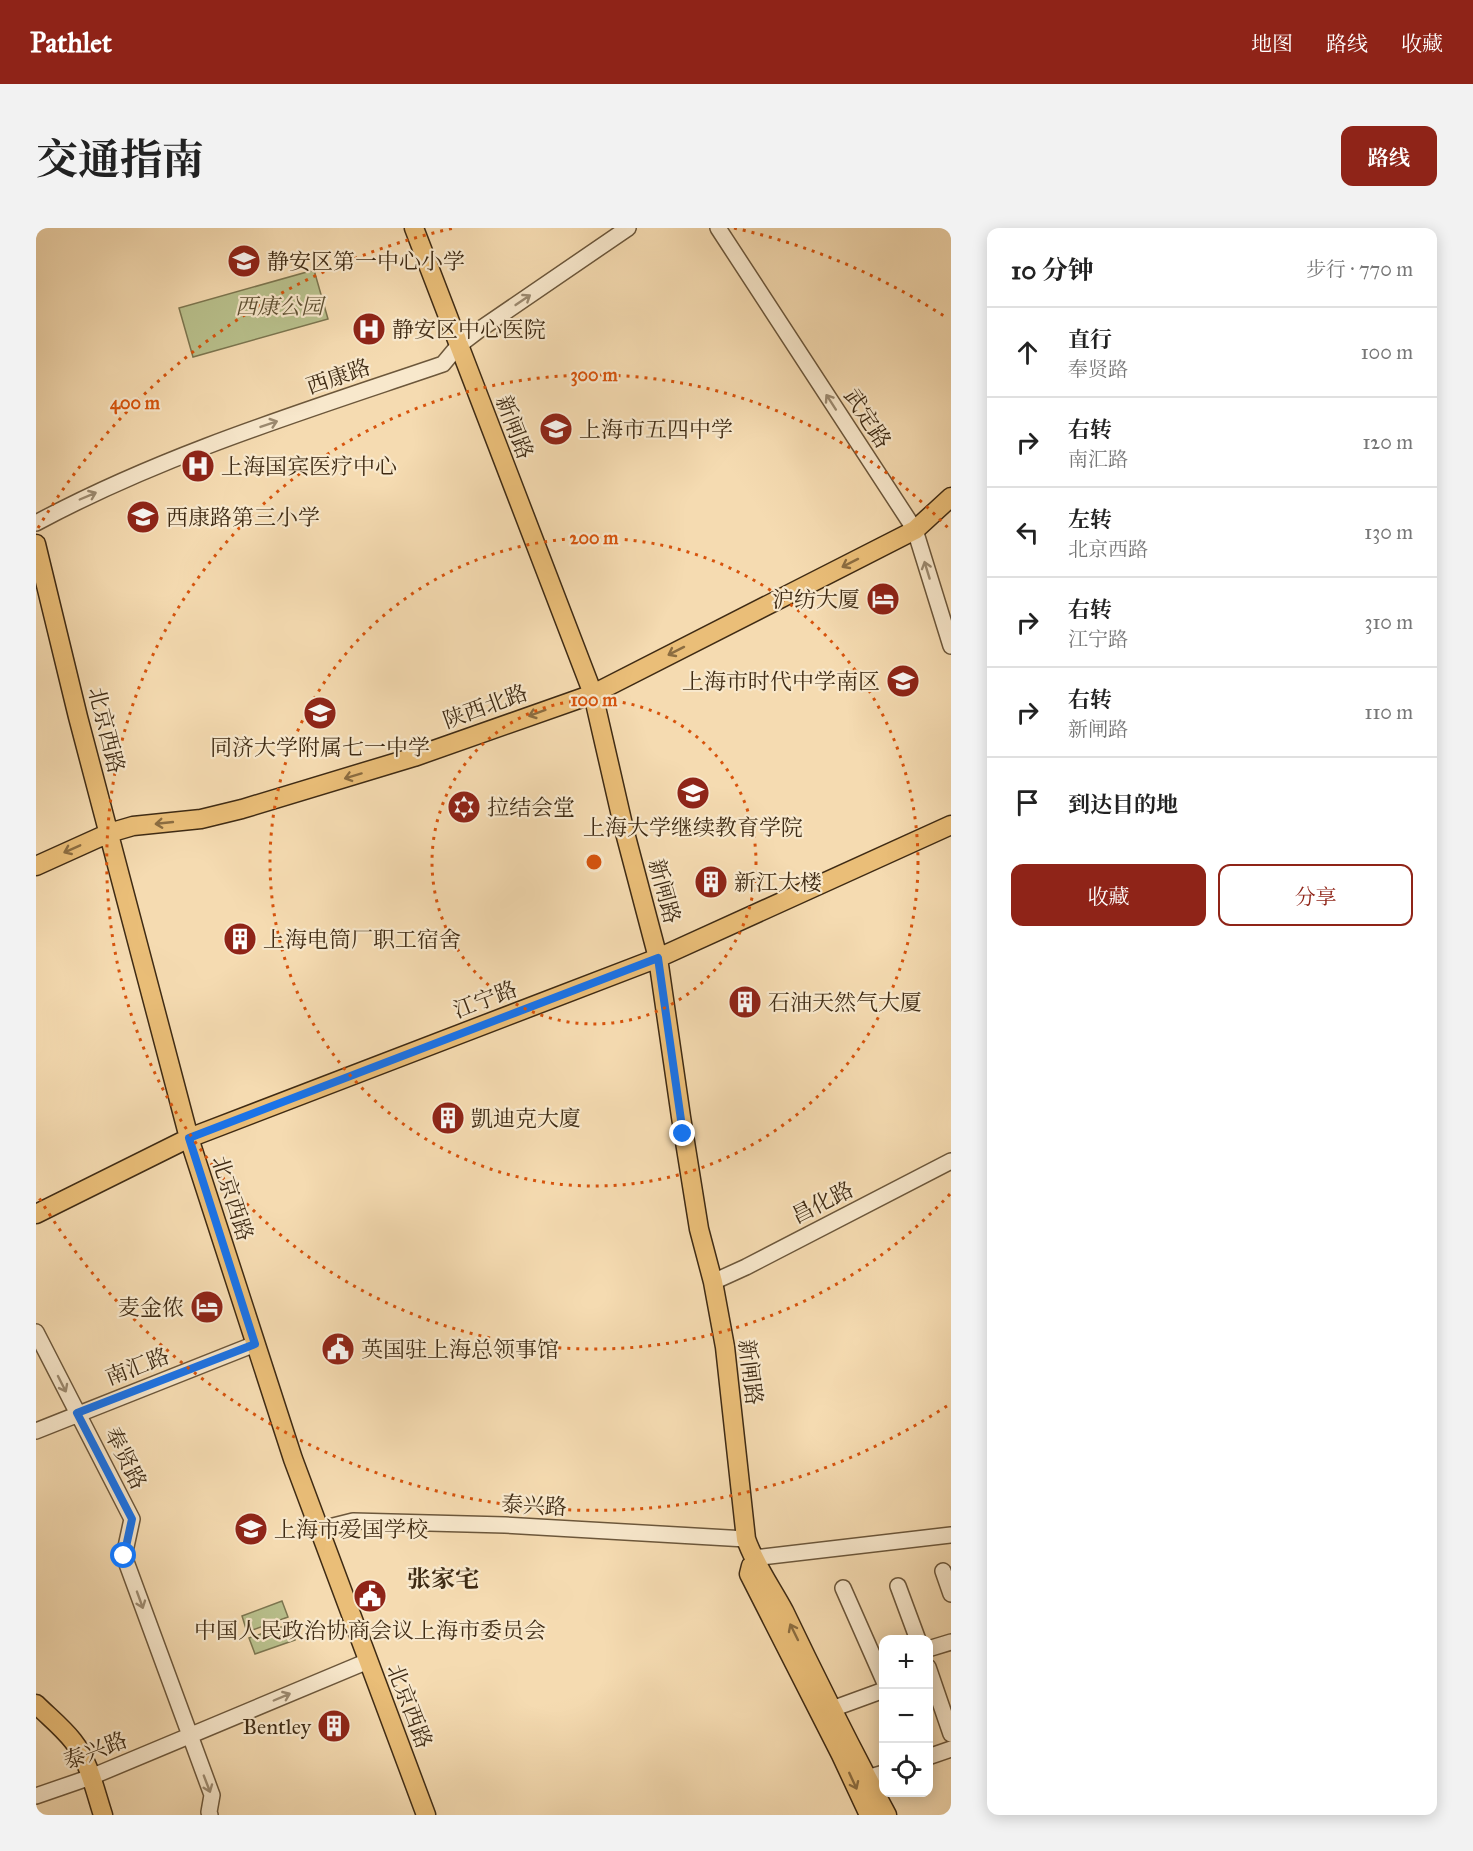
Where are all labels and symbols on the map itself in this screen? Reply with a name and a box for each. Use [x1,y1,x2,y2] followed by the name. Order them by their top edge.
[226,243,262,279] school or university icon: 静安区第一中心小学
[267,248,465,275] place label: 静安区第一中心小学
[235,293,326,320] park label: 西康公园
[514,294,530,306] one-way arrow
[351,311,387,347] hospital icon: 静安区中心医院
[392,316,546,343] place label: 静安区中心医院
[303,353,374,400] street label: 西康路
[570,364,618,387] text: 300 m
[838,383,897,453] street label: 武定路
[110,392,161,415] text: 400 m
[490,392,539,463] street label: 新闸路
[825,394,837,410] one-way arrow
[538,411,574,447] school or university icon: 上海市五四中学
[579,416,733,443] place label: 上海市五四中学
[259,417,278,428] one-way arrow
[180,448,216,484] hospital icon: 上海国宾医疗中心
[221,453,397,480] place label: 上海国宾医疗中心
[78,490,97,501] one-way arrow
[125,499,161,535] school or university icon: 西康路第三小学
[166,504,320,531] place label: 西康路第三小学
[570,527,619,549] text: 200 m
[842,558,860,569] one-way arrow
[921,561,932,580] one-way arrow
[865,581,901,617] hotel icon: 沪纺大厦
[772,586,860,613] place label: 沪纺大厦
[668,646,686,657] one-way arrow
[885,663,921,699] school or university icon: 上海市时代中学南区
[682,668,880,695] place label: 上海市时代中学南区
[439,679,531,734] street label: 陕西北路
[83,684,130,776] street label: 北京西路
[571,689,618,711] text: 100 m
[302,695,338,731] school or university icon: 同济大学附属七一中学
[529,709,547,720] one-way arrow
[210,734,430,761] place label: 同济大学附属七一中学
[344,771,363,782] one-way arrow
[675,775,711,811] school or university icon: 上海大学继续教育学院
[446,789,482,825] synagogue icon: 拉结会堂
[487,794,575,821] place label: 拉结会堂
[583,814,803,841] place label: 上海大学继续教育学院
[155,818,175,829] one-way arrow
[64,844,82,856] one-way arrow
[584,852,604,872] centre of rings
[643,856,686,927] street label: 新闸路
[693,864,729,900] building icon: 新江大楼
[734,869,822,896] place label: 新江大楼
[222,921,258,957] building icon: 上海电筒厂职工宿舍
[263,926,461,953] place label: 上海电筒厂职工宿舍
[450,975,521,1024] street label: 江宁路
[727,984,763,1020] building icon: 石油天然气大厦
[768,989,922,1016] place label: 石油天然气大厦
[430,1100,466,1136] building icon: 凱迪克大廈
[471,1105,581,1132] place label: 凱迪克大廈
[669,1120,695,1146] route end
[206,1152,259,1244] street label: 北京西路
[787,1175,858,1229] street label: 昌化路
[189,1289,225,1325] hotel icon: 麦金侬
[118,1294,184,1321] place label: 麦金侬
[320,1331,356,1367] public building icon: 英国驻上海总领事馆
[361,1336,559,1363] place label: 英国驻上海总领事馆
[733,1338,768,1406] street label: 新闸路
[102,1342,173,1391] street label: 南汇路
[57,1374,69,1392] one-way arrow
[99,1423,153,1494] street label: 奉贤路
[500,1490,568,1521] street label: 泰兴路
[233,1511,269,1547] school or university icon: 上海市爱国学校
[274,1516,428,1543] place label: 上海市爱国学校
[110,1542,136,1568] route start
[407,1564,479,1594] district label: 张家宅
[352,1578,388,1614] public building icon: 中国人民政治协商会议上海市委员会
[136,1591,147,1609] one-way arrow
[194,1617,546,1644] place label: 中国人民政治协商会议上海市委员会
[787,1624,799,1642] one-way arrow
[381,1660,438,1752] street label: 北京西路
[272,1691,290,1702] one-way arrow
[316,1708,352,1744] building icon: Bentley
[242,1713,312,1740] place label: Bentley
[60,1726,131,1775] street label: 泰兴路
[847,1771,859,1789] one-way arrow
[203,1774,214,1792] one-way arrow

